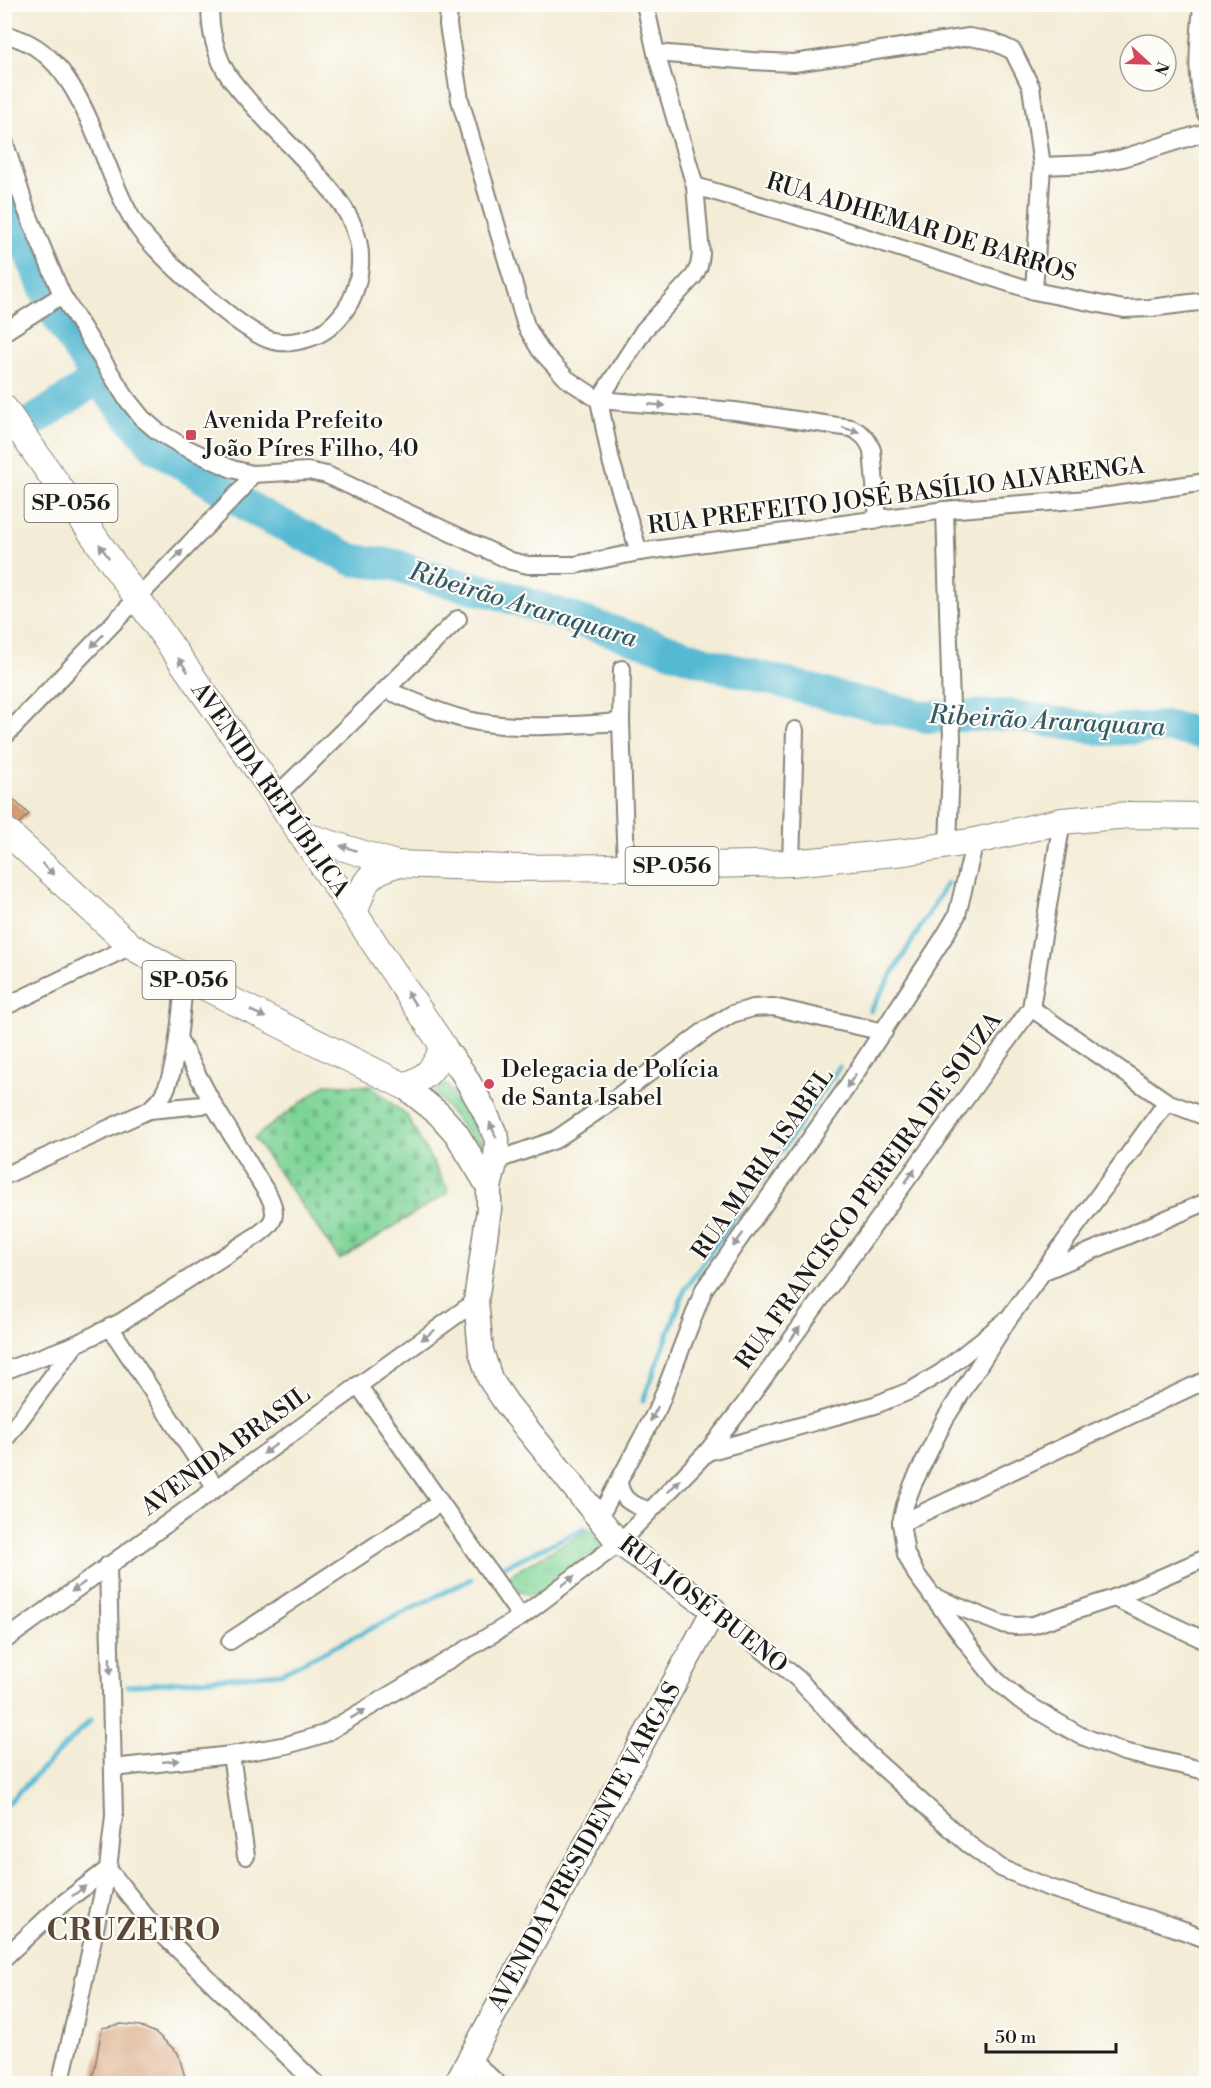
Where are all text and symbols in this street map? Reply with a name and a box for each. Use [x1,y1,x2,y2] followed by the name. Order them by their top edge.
[1118,33,1178,93] north arrow
[1149,59,1173,78] text: N
[762,166,1080,290] street label: RUA ADHEMAR DE BARROS
[648,400,667,409] one-way arrow
[202,406,419,464] place label: Avenida Prefeito João Píres Filho, 40
[842,425,860,435] one-way arrow
[184,428,198,442] marker: Avenida Prefeito João Píres Filho, 40
[646,450,1146,541] street label: RUA PREFEITO JOSÉ BASÍLIO ALVARENGA
[25,484,118,522] road number: SP-056
[98,543,110,559] one-way arrow
[170,550,184,564] one-way arrow
[404,555,641,655] water label: Ribeirão Araraquara
[90,633,104,647] one-way arrow
[177,657,189,673] one-way arrow
[184,675,358,904] street label: AVENIDA REPÚBLICA
[927,699,1166,743] water label: Ribeirão Araraquara
[339,843,357,852] one-way arrow
[626,847,718,885] road number: SP-056
[40,862,55,876] one-way arrow
[142,961,236,999] road number: SP-056
[405,990,417,1006] one-way arrow
[729,1006,1009,1376] street label: RUA FRANCISCO PEREIRA DE SOUZA
[250,1009,267,1019] one-way arrow
[501,1055,720,1113] place label: Delegacia de Polícia de Santa Isabel
[686,1062,841,1266] street label: RUA MARIA ISABEL
[845,1072,857,1088] one-way arrow
[482,1077,496,1091] marker: Delegacia de Polícia de Santa Isabel
[488,1121,497,1139] one-way arrow
[903,1169,915,1184] one-way arrow
[732,1231,744,1247] one-way arrow
[789,1327,801,1342] one-way arrow
[421,1329,437,1341] one-way arrow
[135,1380,316,1523] street label: AVENIDA BRASIL
[650,1406,659,1423] one-way arrow
[263,1442,278,1454] one-way arrow
[666,1479,680,1493] one-way arrow
[613,1529,794,1680] street label: RUA JOSÉ BUENO
[560,1575,576,1588] one-way arrow
[70,1581,86,1593] one-way arrow
[106,1656,115,1675] one-way arrow
[481,1677,688,2018] street label: AVENIDA PRESIDENTE VARGAS
[350,1709,366,1720] one-way arrow
[162,1756,181,1766] one-way arrow
[71,1884,87,1897] one-way arrow
[46,1912,222,1950] district label: CRUZEIRO
[986,2016,1116,2054] scale bar
[995,2026,1037,2049] text: 50 m

